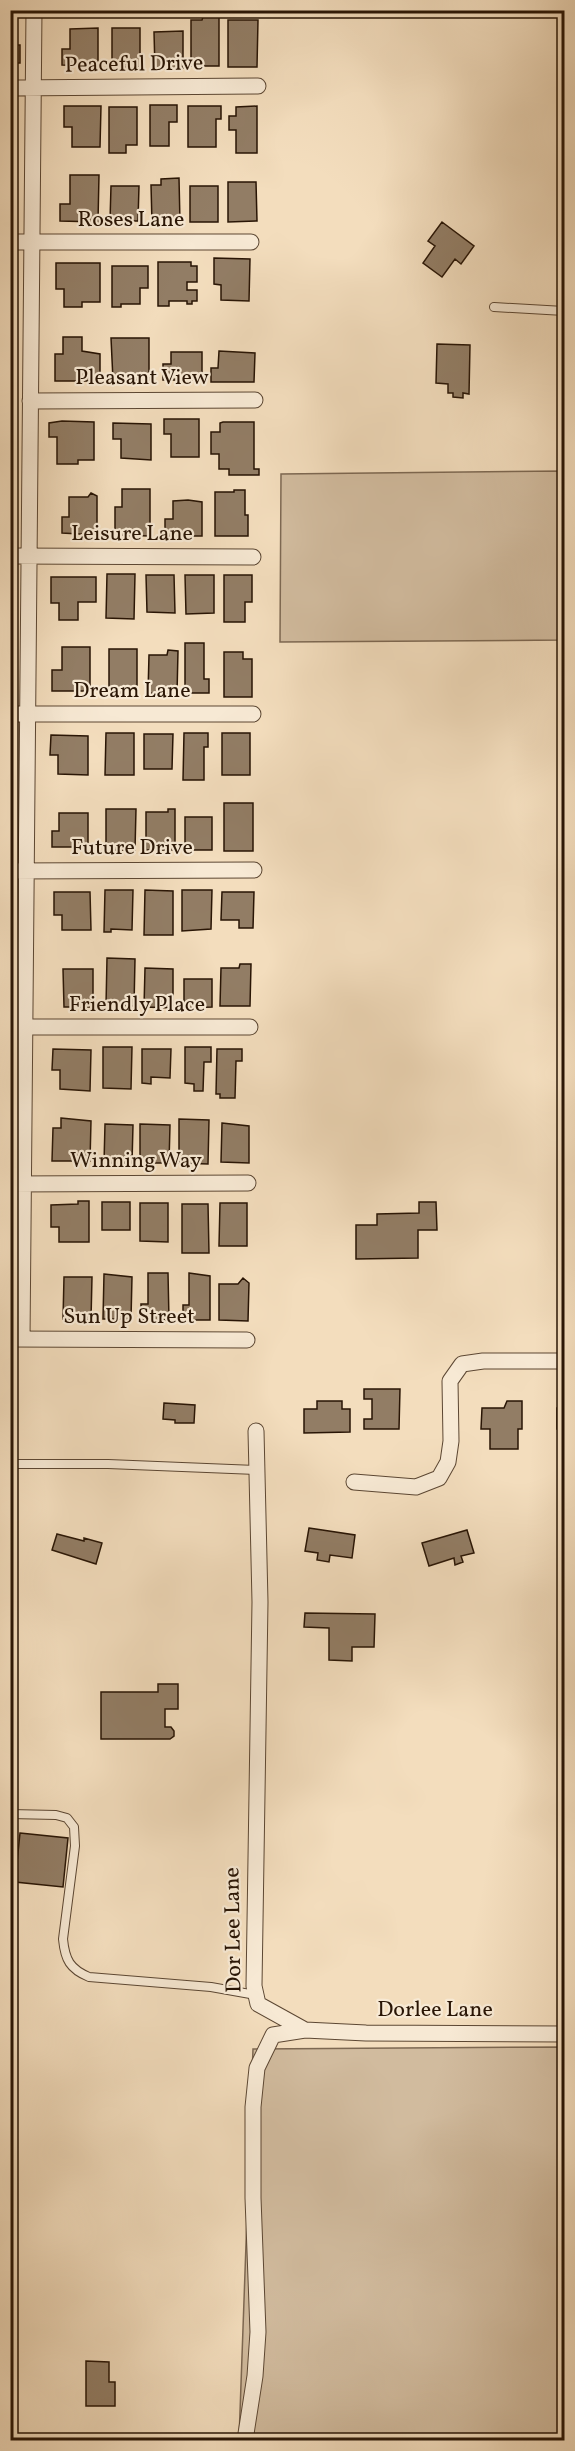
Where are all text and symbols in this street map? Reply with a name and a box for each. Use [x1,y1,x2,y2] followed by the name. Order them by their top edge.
[64,48,204,82] street label: Peaceful Drive
[78,205,184,236] street label: Roses Lane
[75,363,209,394] street label: Pleasant View
[71,519,193,550] street label: Leisure Lane
[73,676,191,707] street label: Dream Lane
[71,833,193,864] street label: Future Drive
[69,990,205,1021] street label: Friendly Place
[70,1146,202,1177] street label: Winning Way
[63,1302,195,1333] street label: Sun Up Street
[217,1867,251,1993] street label: Dor Lee Lane
[377,1995,493,2026] street label: Dorlee Lane

